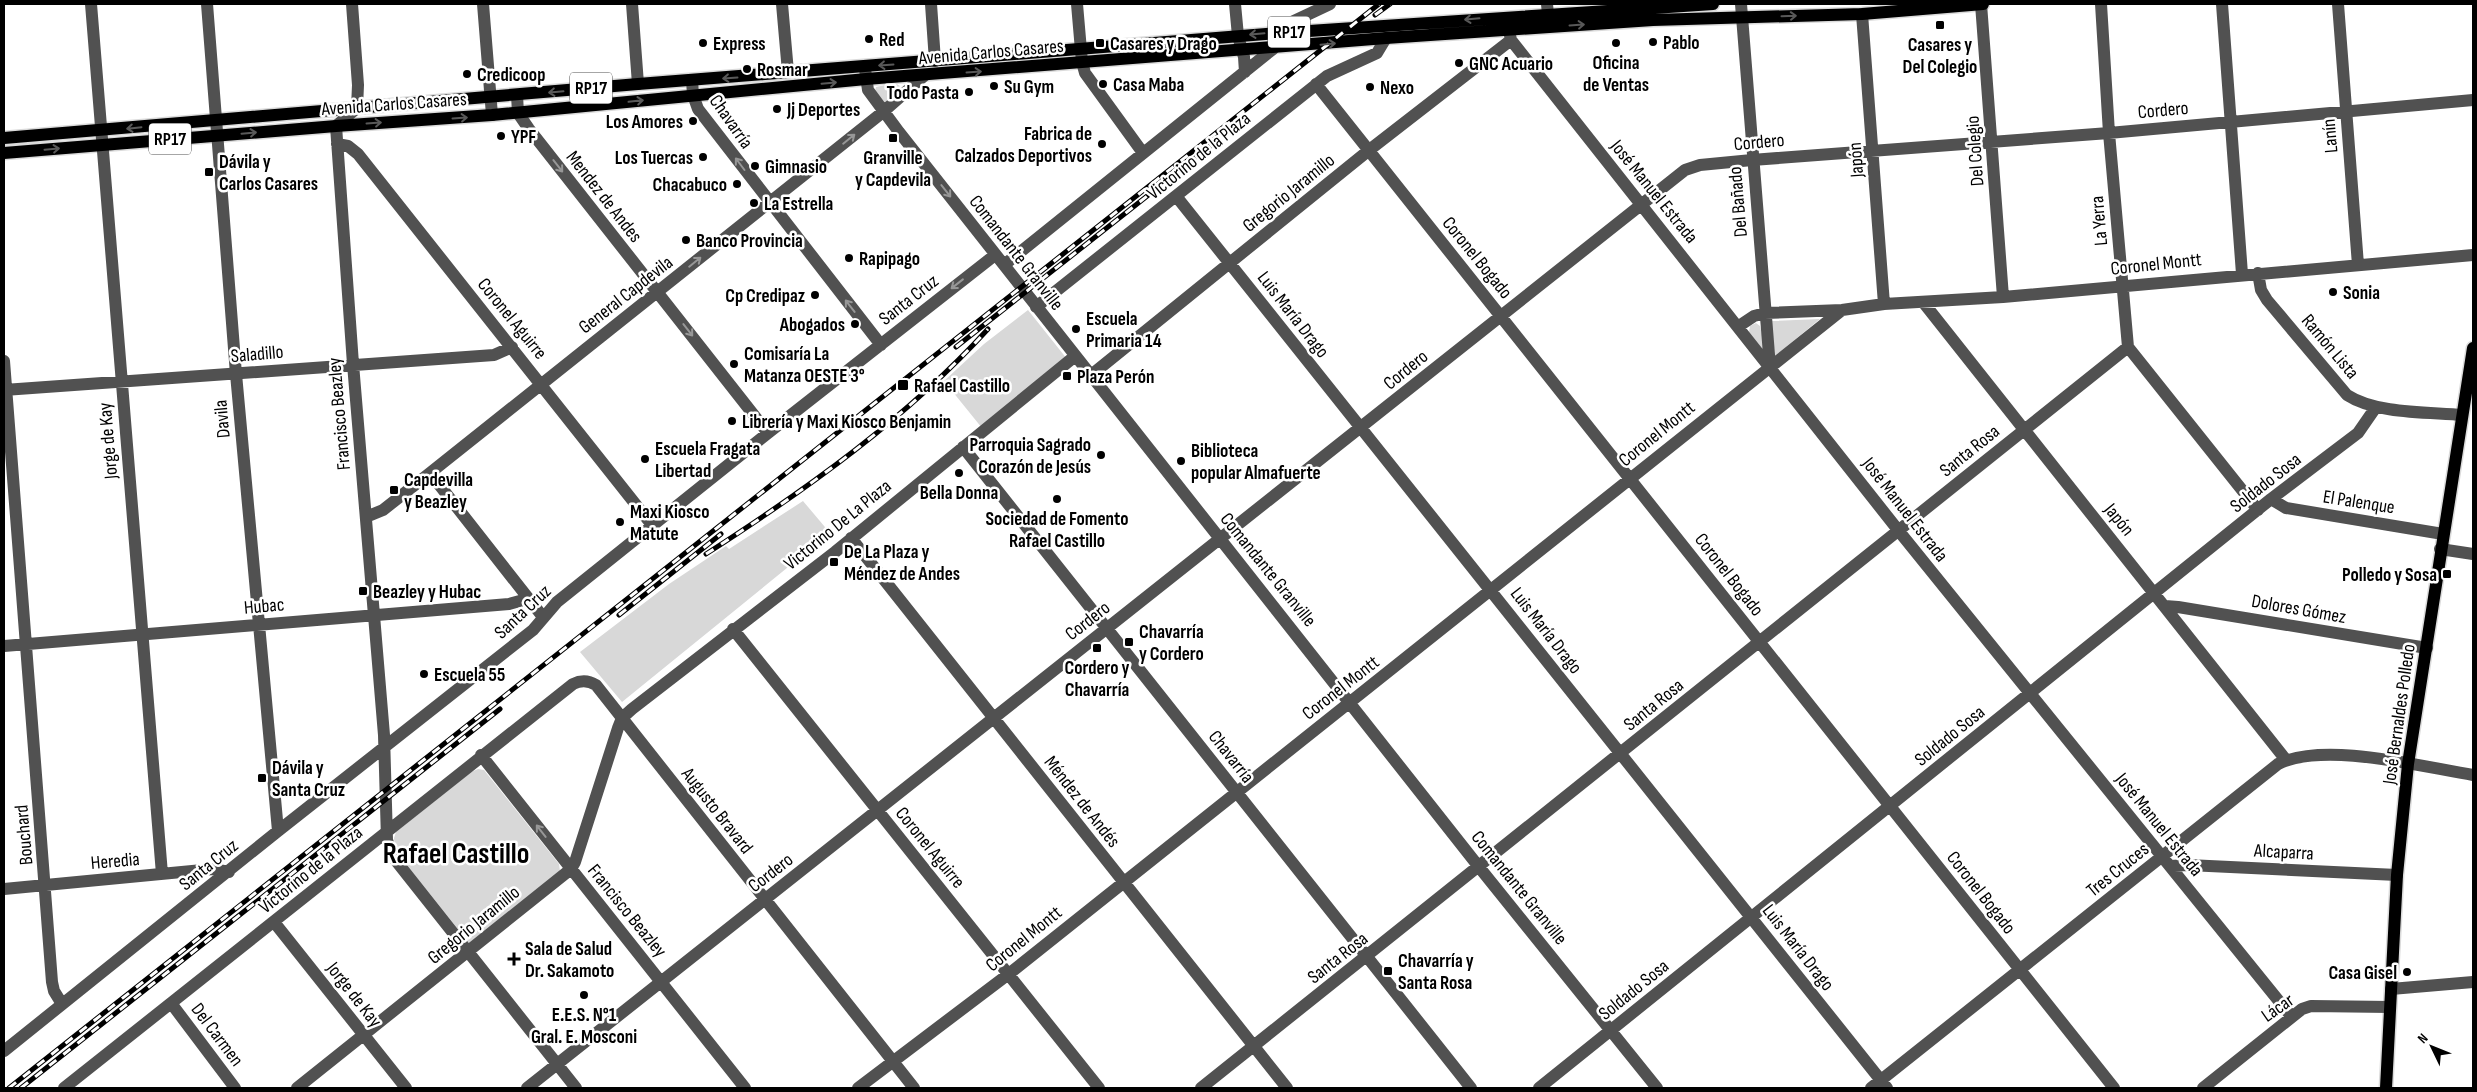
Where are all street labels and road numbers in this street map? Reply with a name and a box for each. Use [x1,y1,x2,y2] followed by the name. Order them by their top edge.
[1268,16,1310,48] road number: RP17
[917,35,1065,70] street label: Avenida Carlos Casares
[570,73,612,104] road number: RP17
[320,88,468,121] street label: Avenida Carlos Casares
[704,90,758,153] street label: Chavarría
[2137,97,2189,124] street label: Cordero
[1143,107,1255,205] street label: Victorino de la Plaza
[1962,115,1989,187] street label: Del Colegio
[2318,118,2343,154] street label: Lanín
[149,124,191,154] road number: RP17
[1733,129,1785,156] street label: Cordero
[1605,135,1703,248] street label: José Manuel Estrada
[1844,142,1869,179] street label: Japón
[561,146,647,247] street label: Mendez de Andes
[1238,149,1340,237] street label: Gregorio Jaramillo
[1724,166,1753,238] street label: Del Bañado
[964,191,1068,315] street label: Comandante Granville
[2086,195,2113,247] street label: La Yerra
[1437,212,1517,304] street label: Coronel Bogado
[2110,248,2203,281] street label: Coronel Montt
[574,251,678,339] street label: General Capdevila
[1252,267,1334,363] street label: Luis María Drago
[875,270,943,331] street label: Santa Cruz
[472,274,552,364] street label: Coronel Aguirre
[2296,310,2364,384] street label: Ramón Lista
[230,341,284,368] street label: Saladillo
[1379,345,1433,395] street label: Cordero
[323,356,356,471] street label: Francisco Beazley
[1614,396,1700,472] street label: Coronel Montt
[209,399,236,439] street label: Davila
[94,401,123,481] street label: Jorge de Kay
[1935,420,2004,482] street label: Santa Rosa
[2226,448,2306,518] street label: Soldado Sosa
[1856,452,1953,567] street label: José Manuel Estrada
[780,475,896,575] street label: Victorino De La Plaza
[2321,485,2396,519] street label: El Palenque
[2098,498,2139,541] street label: Japón
[1215,508,1321,632] street label: Comandante Granville
[1689,529,1768,621] street label: Coronel Bogado
[490,580,556,644] street label: Santa Cruz
[1505,583,1587,679] street label: Luis María Drago
[2250,590,2348,629] street label: Dolores Gómez
[243,593,285,620] street label: Hubac
[1061,597,1115,646] street label: Cordero
[2378,642,2421,787] street label: José Bernaldes Polledo
[1298,651,1384,725] street label: Coronel Montt
[1619,674,1688,736] street label: Santa Rosa
[1910,701,1990,771] street label: Soldado Sosa
[1203,726,1259,788] street label: Chavarría
[1039,751,1125,852] street label: Méndez de Andés
[675,762,758,859] street label: Augusto Bravard
[2110,768,2208,881] street label: José Manuel Estrada
[890,803,970,893] street label: Coronel Aguirre
[10,804,39,866] street label: Bouchard
[255,821,367,919] street label: Victorino de la Plaza
[1466,826,1572,950] street label: Comandante Granville
[175,834,243,896] street label: Santa Cruz
[2082,838,2154,902] street label: Tres Cruces
[2253,839,2314,866] street label: Alcaparra
[1941,847,2020,939] street label: Coronel Bogado
[90,848,140,875] street label: Heredia
[744,849,798,898] street label: Cordero
[582,860,672,963] street label: Francisco Beazley
[423,881,525,969] street label: Gregorio Jaramillo
[1757,900,1839,996] street label: Luis María Drago
[981,901,1067,977] street label: Coronel Montt
[1303,927,1373,989] street label: Santa Rosa
[1594,955,1674,1025] street label: Soldado Sosa
[321,957,387,1033] street label: Jorge de Kay
[2257,989,2299,1028] street label: Lácar
[186,999,248,1071] street label: Del Carmen

